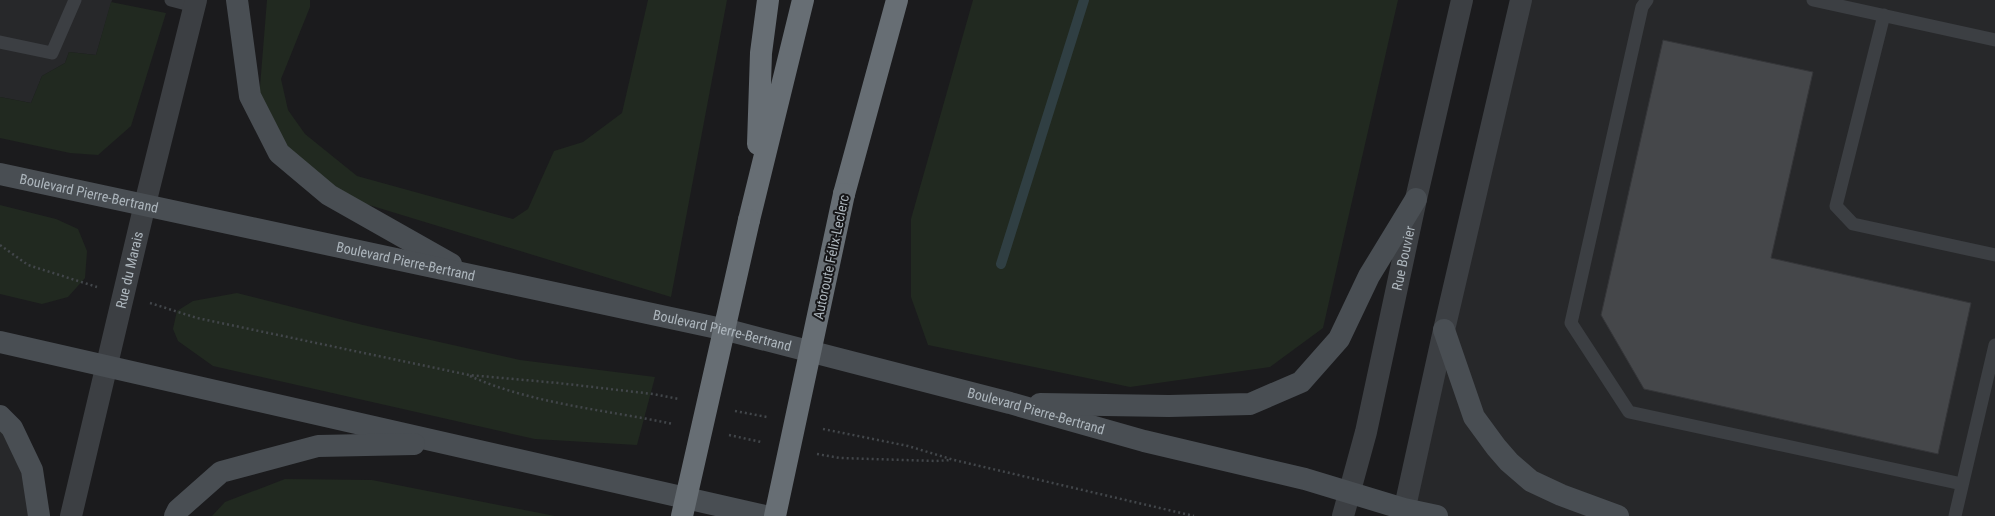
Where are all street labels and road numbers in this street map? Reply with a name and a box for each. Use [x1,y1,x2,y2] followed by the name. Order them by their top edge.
[18,170,160,216] street label: Boulevard Pierre-Bertrand
[810,193,852,321] street label: Autoroute Félix-Leclerc
[1389,224,1418,292] street label: Rue Bouvier
[113,230,146,310] street label: Rue du Marais
[335,238,477,284] street label: Boulevard Pierre-Bertrand
[652,306,793,354] street label: Boulevard Pierre-Bertrand
[966,384,1106,437] street label: Boulevard Pierre-Bertrand

